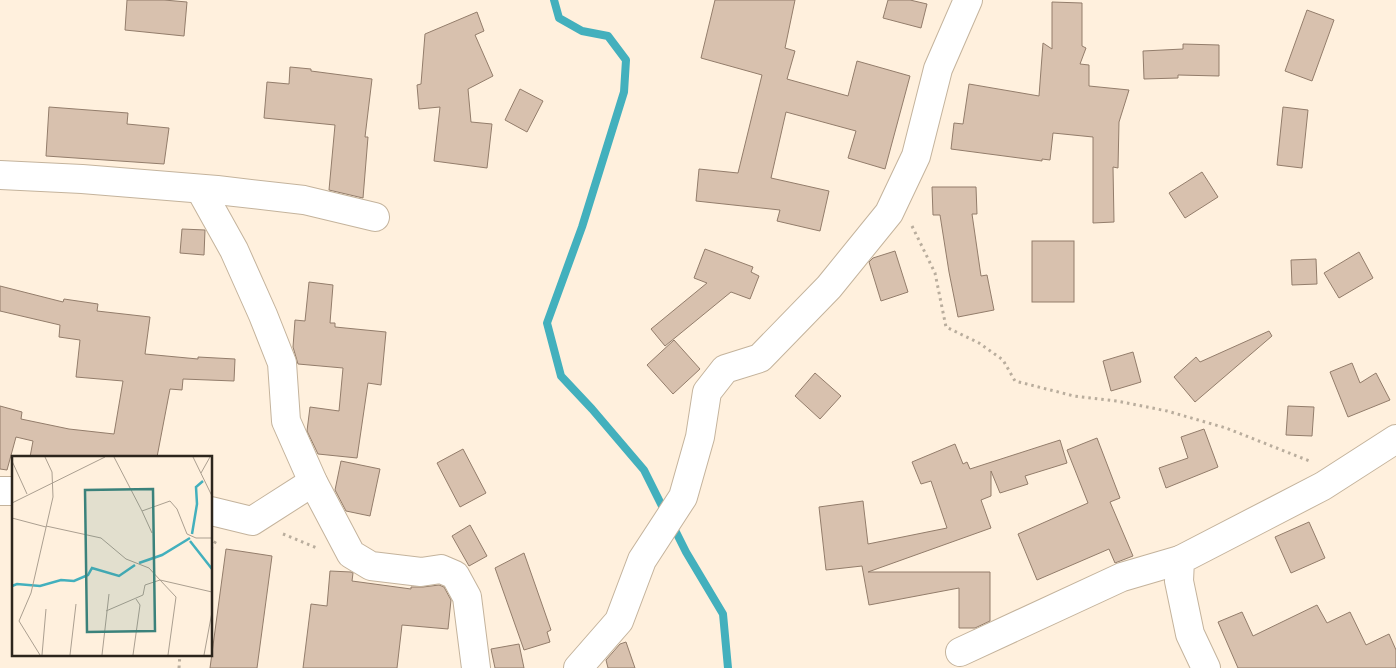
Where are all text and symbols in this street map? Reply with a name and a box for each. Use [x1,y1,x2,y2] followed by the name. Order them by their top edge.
[12,456,212,656] inset map

